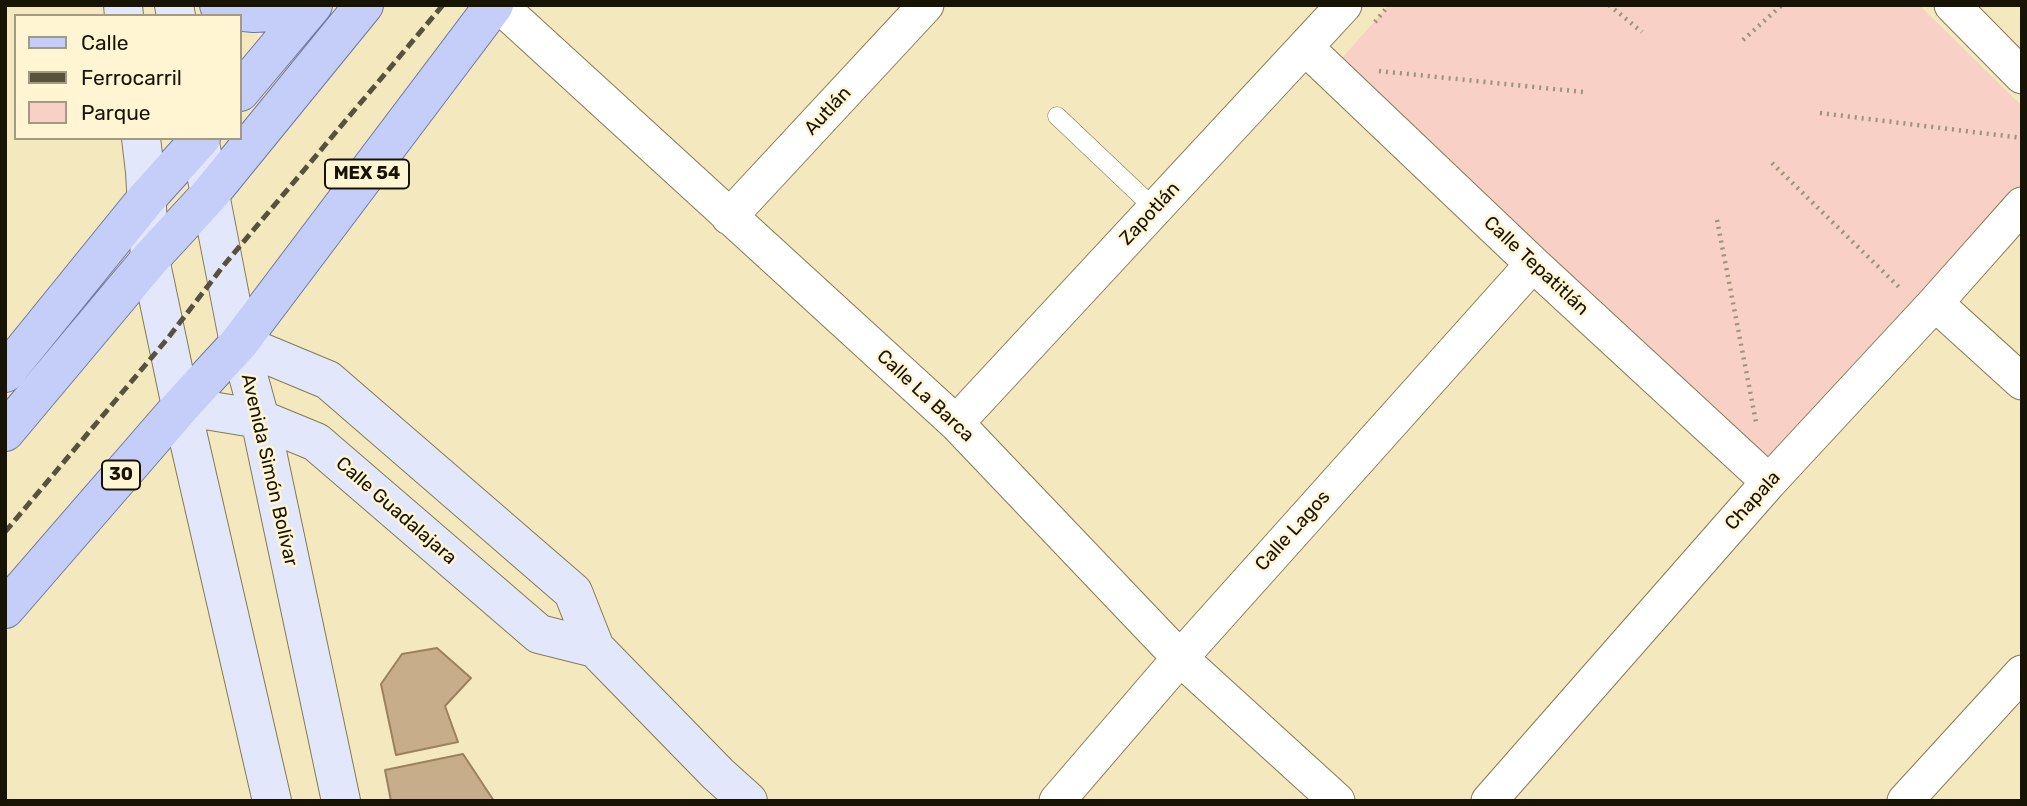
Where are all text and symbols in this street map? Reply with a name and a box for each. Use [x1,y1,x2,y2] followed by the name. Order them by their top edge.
[14,14,242,140] legend
[81,30,129,55] text: Calle
[81,65,182,90] text: Ferrocarril
[800,82,856,140] street label: Autlán
[81,100,151,125] text: Parque
[325,160,409,188] road number: MEX 54
[1115,178,1185,250] street label: Zapotlán
[1479,212,1593,320] street label: Calle Tepatitlán
[872,345,978,447] street label: Calle La Barca
[236,372,302,568] street label: Avenida Simón Bolívar
[331,452,461,570] street label: Calle Guadalajara
[102,461,140,490] road number: 30
[1721,467,1785,535] street label: Chapala
[1251,486,1335,576] street label: Calle Lagos

